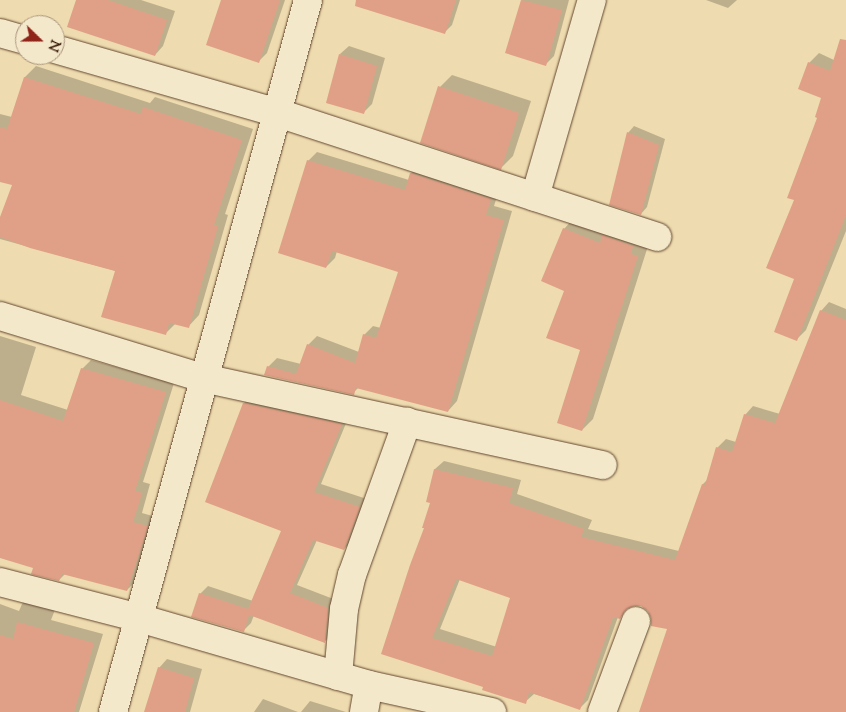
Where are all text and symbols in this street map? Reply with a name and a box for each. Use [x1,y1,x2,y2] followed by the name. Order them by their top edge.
[15,15,65,65] north arrow
[42,36,64,54] text: N

